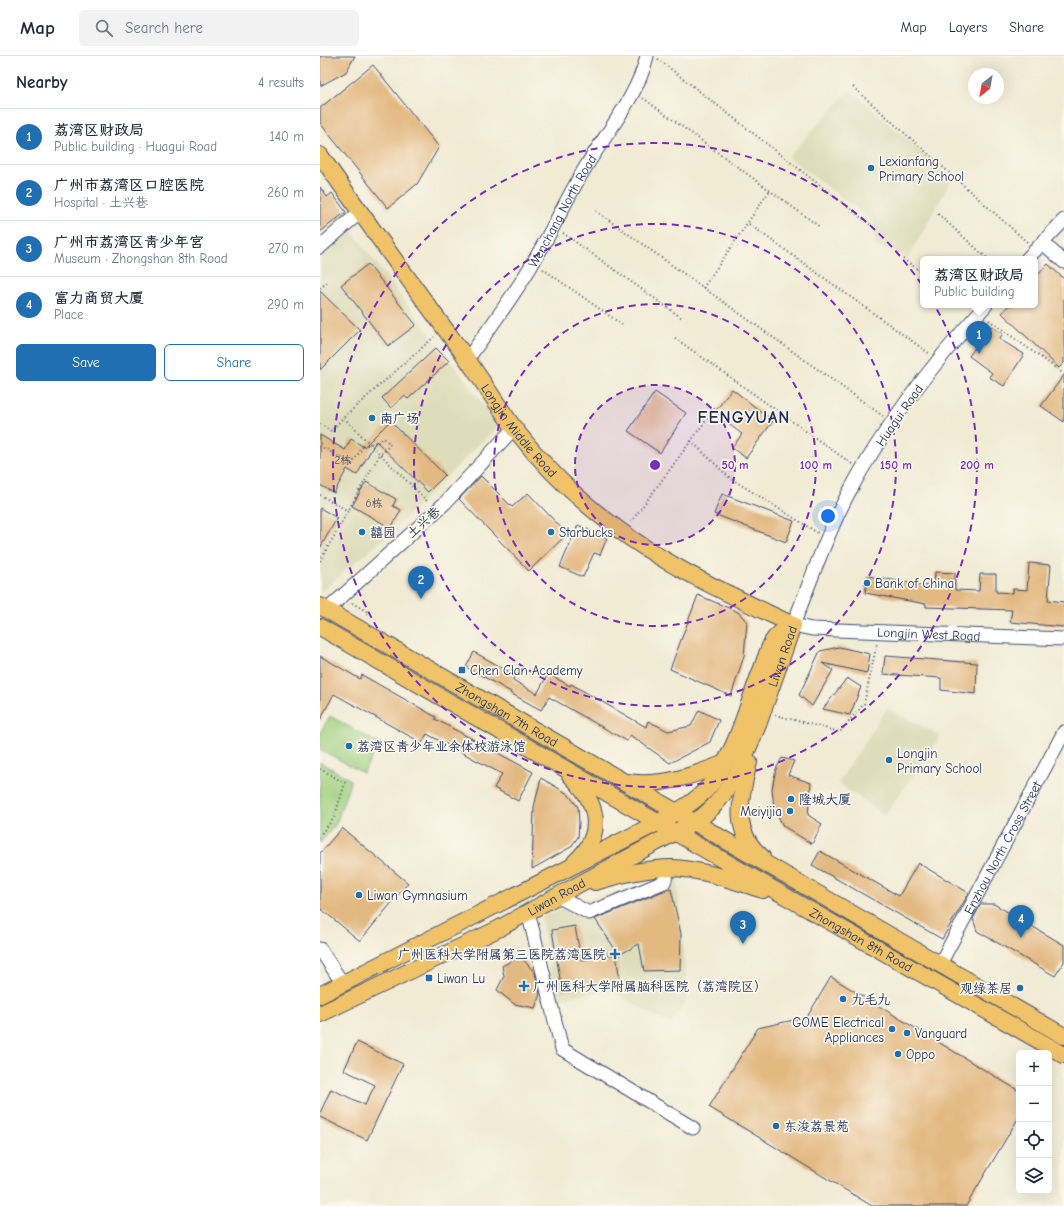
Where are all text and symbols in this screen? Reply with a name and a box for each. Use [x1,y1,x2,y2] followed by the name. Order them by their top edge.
[79,10,359,46] search box
[20,17,55,39] text: Map
[93,17,115,39] icon: search
[125,19,203,37] text: Search here
[900,19,927,36] text: Map
[949,19,987,36] text: Layers
[1009,19,1044,36] text: Share
[968,68,1004,104] north arrow
[16,73,67,92] text: Nearby
[258,75,304,90] text: 4 results
[54,121,144,139] text: 荔湾区财政局
[26,129,32,144] text: 1
[270,129,304,144] text: 140 m
[54,139,217,154] text: Public building · Huagui Road
[525,152,599,270] street label: Wenchang North Road
[879,154,964,184] place label: Lexianfang Primary School
[866,163,876,173] marker: Lexianfang Primary School
[54,176,204,194] text: 广州市荔湾区口腔医院
[26,185,32,200] text: 2
[267,185,304,200] text: 260 m
[54,195,148,210] text: Hospital · 土兴巷
[54,233,204,251] text: 广州市荔湾区青少年宫
[26,241,32,256] text: 3
[268,241,304,256] text: 270 m
[54,251,228,266] text: Museum · Zhongshan 8th Road
[920,256,1038,308] popup
[934,266,1024,284] text: 荔湾区财政局
[934,284,1015,299] text: Public building
[54,289,144,307] text: 富力商贸大厦
[26,297,32,312] text: 4
[267,297,304,312] text: 290 m
[54,307,84,322] text: Place
[966,321,992,354] pin: 1
[16,344,156,381] button: Save
[164,344,304,381] button: Share
[478,381,560,480] street label: Longjin Middle Road
[873,382,926,449] street label: Huagui Road
[698,408,790,427] district label: FENGYUAN
[380,411,419,426] place label: 南广场
[367,413,377,423] marker: 南广场
[335,454,351,467] house number: 2栋
[648,458,662,472] centre of rings
[721,458,749,472] text: 50 m
[800,458,832,472] text: 100 m
[880,458,912,472] text: 150 m
[960,458,994,472] text: 200 m
[366,497,382,510] house number: 6栋
[404,504,443,541] street label: 土兴巷
[818,506,838,526] your location
[370,525,396,540] place label: 囍园
[559,525,613,540] place label: Starbucks
[357,527,367,537] marker: 囍园
[546,527,556,537] marker: Starbucks
[408,566,434,599] pin: 2
[875,576,954,591] place label: Bank of China
[862,578,872,588] marker: Bank of China
[765,624,800,689] street label: Liwan Road
[877,625,981,644] street label: Longjin West Road
[470,663,583,678] place label: Chen Clan Academy
[457,665,467,675] marker: Chen Clan Academy
[453,679,561,750] street label: Zhongshan 7th Road
[357,739,526,754] place label: 荔湾区青少年业余体校游泳馆
[344,741,354,751] marker: 荔湾区青少年业余体校游泳馆
[897,746,982,776] place label: Longjin Primary School
[884,755,894,765] marker: Longjin Primary School
[961,778,1045,917] street label: Enzhou North Cross Street
[799,792,851,807] place label: 隆城大厦
[786,794,796,804] marker: 隆城大厦
[740,804,782,819] place label: Meiyijia
[785,806,795,816] marker: Meiyijia
[525,875,588,919] street label: Liwan Road
[367,888,468,903] place label: Liwan Gymnasium
[354,890,364,900] marker: Liwan Gymnasium
[807,905,915,975] street label: Zhongshan 8th Road
[1008,905,1034,938] pin: 4
[730,911,756,944] pin: 3
[398,947,606,962] place label: 广州医科大学附属第三医院荔湾医院
[609,948,621,960] marker: 广州医科大学附属第三医院荔湾医院
[437,971,485,986] place label: Liwan Lu
[424,973,434,983] marker: Liwan Lu
[533,979,767,994] place label: 广州医科大学附属脑科医院（荔湾院区）
[518,980,530,992] marker: 广州医科大学附属脑科医院（荔湾院区）
[960,981,1012,996] place label: 观绿茶居
[1015,983,1025,993] marker: 观绿茶居
[851,992,890,1007] place label: 九毛九
[838,994,848,1004] marker: 九毛九
[792,1015,884,1045] place label: GOME Electrical Appliances
[887,1024,897,1034] marker: GOME Electrical Appliances
[915,1026,967,1041] place label: Vanguard
[902,1028,912,1038] marker: Vanguard
[906,1047,935,1062] place label: Oppo
[893,1049,903,1059] marker: Oppo
[1016,1050,1052,1194] map controls
[1016,1050,1052,1086] button: +
[1016,1086,1052,1122] button: −
[784,1119,849,1134] place label: 东浚荔景苑
[771,1121,781,1131] marker: 东浚荔景苑
[1016,1122,1052,1158] button: locate
[1016,1158,1052,1194] button: layers

